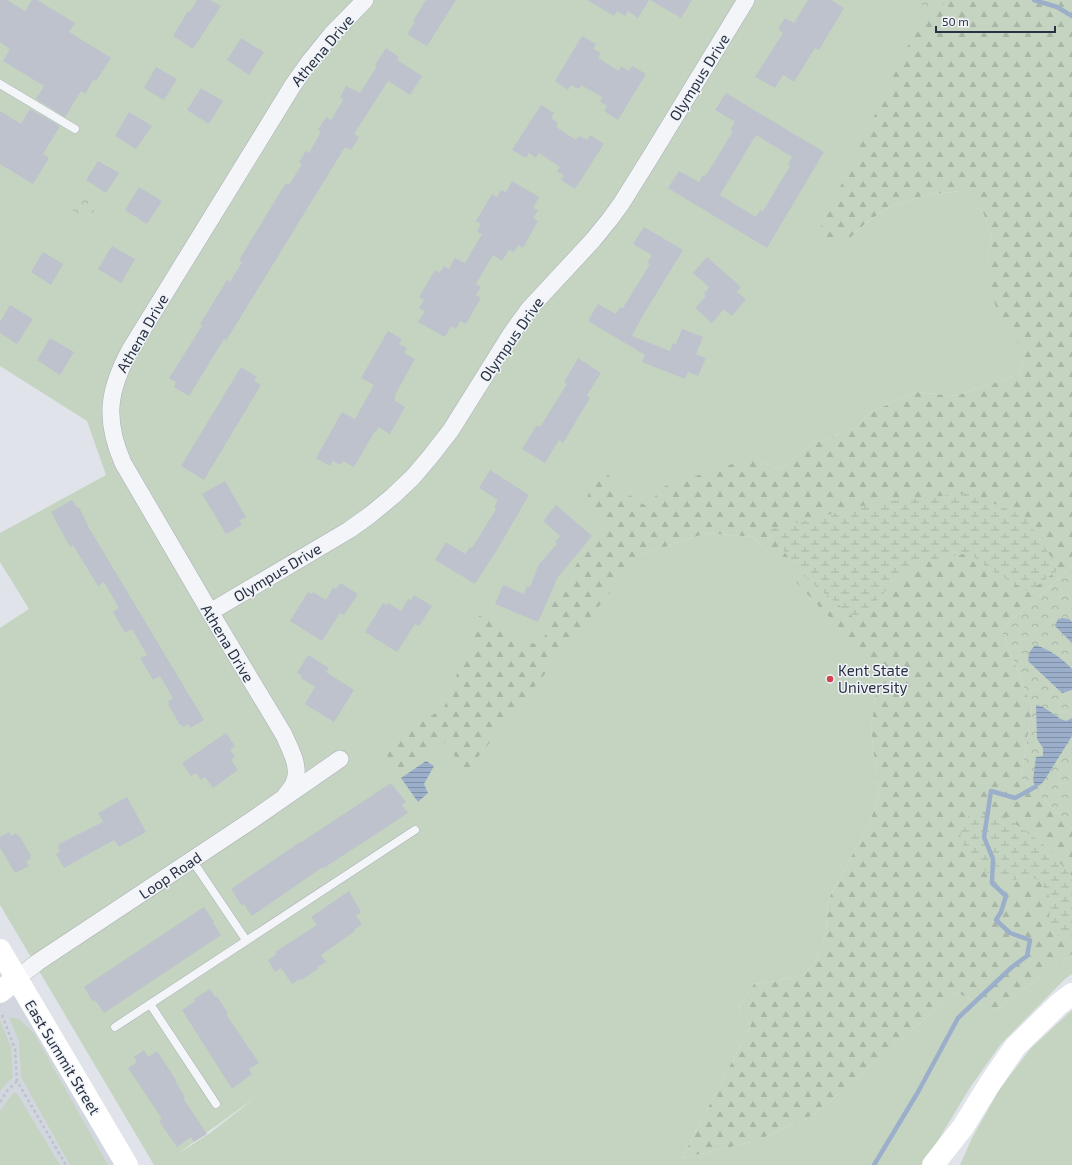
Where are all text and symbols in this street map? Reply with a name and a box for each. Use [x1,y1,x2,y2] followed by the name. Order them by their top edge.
[936,8,1055,34] scale bar
[287,11,357,89] street label: Athena Drive
[942,14,969,28] text: 50 m
[665,30,733,124] street label: Olympus Drive
[112,291,172,375] street label: Athena Drive
[475,293,547,385] street label: Olympus Drive
[230,539,324,605] street label: Olympus Drive
[198,601,258,685] street label: Athena Drive
[838,661,909,696] place label: Kent State University
[825,674,835,684] marker: Kent State University
[135,848,205,902] street label: Loop Road
[22,996,105,1118] street label: East Summit Street

